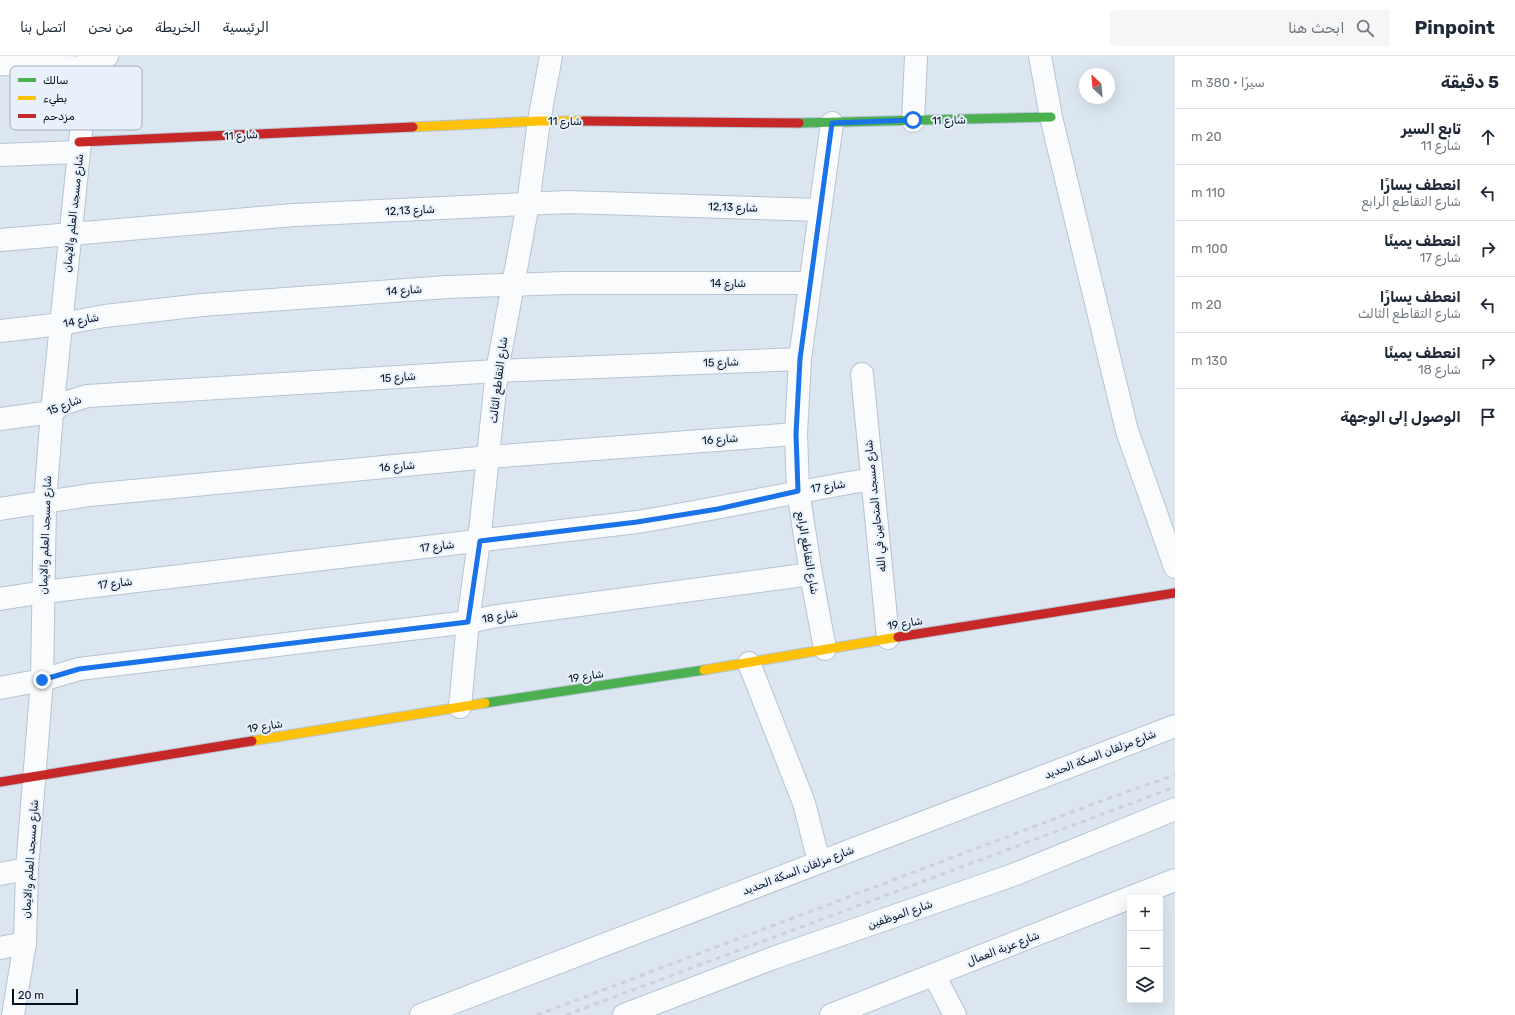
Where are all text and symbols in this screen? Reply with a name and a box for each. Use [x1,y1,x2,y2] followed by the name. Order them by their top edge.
[1110,10,1390,46] search box
[1414,16,1495,39] text: Pinpoint
[1354,17,1376,39] icon: search
[20,19,66,36] text: اتصل بنا
[88,19,133,36] text: من نحن
[155,19,200,36] text: الخريطة
[222,19,269,36] text: الرئيسية
[1288,19,1344,37] text: ابحث هنا
[10,66,142,130] legend
[1079,68,1115,104] north arrow
[1441,72,1499,92] text: 5 دقيقة
[43,74,68,87] text: سالك
[1191,75,1265,90] text: سيرًا · 380 m
[43,92,67,107] text: بطيء
[43,110,75,124] text: مزدحم
[904,111,922,129] route start
[932,113,966,130] street label: شارع 11
[548,115,582,130] street label: شارع 11
[1401,120,1461,138] text: تابع السير
[1477,126,1499,148] icon: ahead
[224,128,258,145] street label: شارع 11
[1191,129,1222,144] text: 20 m
[1421,138,1461,153] text: شارع 11
[61,153,88,273] street label: شارع مسجد العلم والايمان
[1380,176,1461,194] text: انعطف يسارًا
[1477,182,1499,204] icon: left
[1191,185,1225,200] text: 110 m
[1362,194,1461,209] text: شارع التقاطع الرابع
[708,200,758,217] street label: شارع 12,13
[385,203,435,220] street label: شارع 12,13
[1384,232,1461,250] text: انعطف يمينًا
[1477,238,1499,260] icon: right
[1191,241,1228,256] text: 100 m
[1420,250,1461,265] text: شارع 17
[710,277,746,292] street label: شارع 14
[386,283,423,300] street label: شارع 14
[1380,288,1461,306] text: انعطف يسارًا
[1477,294,1499,316] icon: left
[1191,297,1222,312] text: 20 m
[1358,306,1461,321] text: شارع التقاطع الثالث
[62,311,100,332] street label: شارع 14
[487,336,512,424] street label: شارع التقاطع الثالث
[1384,344,1461,362] text: انعطف يمينًا
[1477,350,1499,372] icon: right
[1191,353,1227,368] text: 130 m
[703,355,739,372] street label: شارع 15
[1418,362,1461,377] text: شارع 18
[380,370,417,387] street label: شارع 15
[45,393,84,420] street label: شارع 15
[1477,406,1499,428] icon: arrive
[1340,408,1461,426] text: الوصول إلى الوجهة
[702,432,739,449] street label: شارع 16
[862,439,891,573] street label: شارع مسجد المتحابين في الله
[379,458,416,477] street label: شارع 16
[37,475,56,595] street label: شارع مسجد العلم والايمان
[810,477,847,498] street label: شارع 17
[792,511,821,596] street label: شارع التقاطع الرابع
[419,538,455,557] street label: شارع 17
[97,575,133,594] street label: شارع 17
[481,607,519,628] street label: شارع 18
[886,614,924,635] street label: شارع 19
[567,667,605,688] street label: شارع 19
[33,671,51,689] route end
[246,717,284,738] street label: شارع 19
[1042,727,1159,784] street label: شارع مزلقان السكة الحديد
[20,799,43,919] street label: شارع مسجد العلم والايمان
[740,843,857,900] street label: شارع مزلقان السكة الحديد
[1127,895,1163,1003] map controls
[1127,895,1163,931] button: +
[866,897,935,934] street label: شارع الموظفين
[965,929,1042,970] street label: شارع عزبة العمال
[1127,931,1163,967] button: −
[1127,967,1163,1003] button: layers
[12,987,78,1006] scale bar
[18,989,44,1002] text: 20 m

